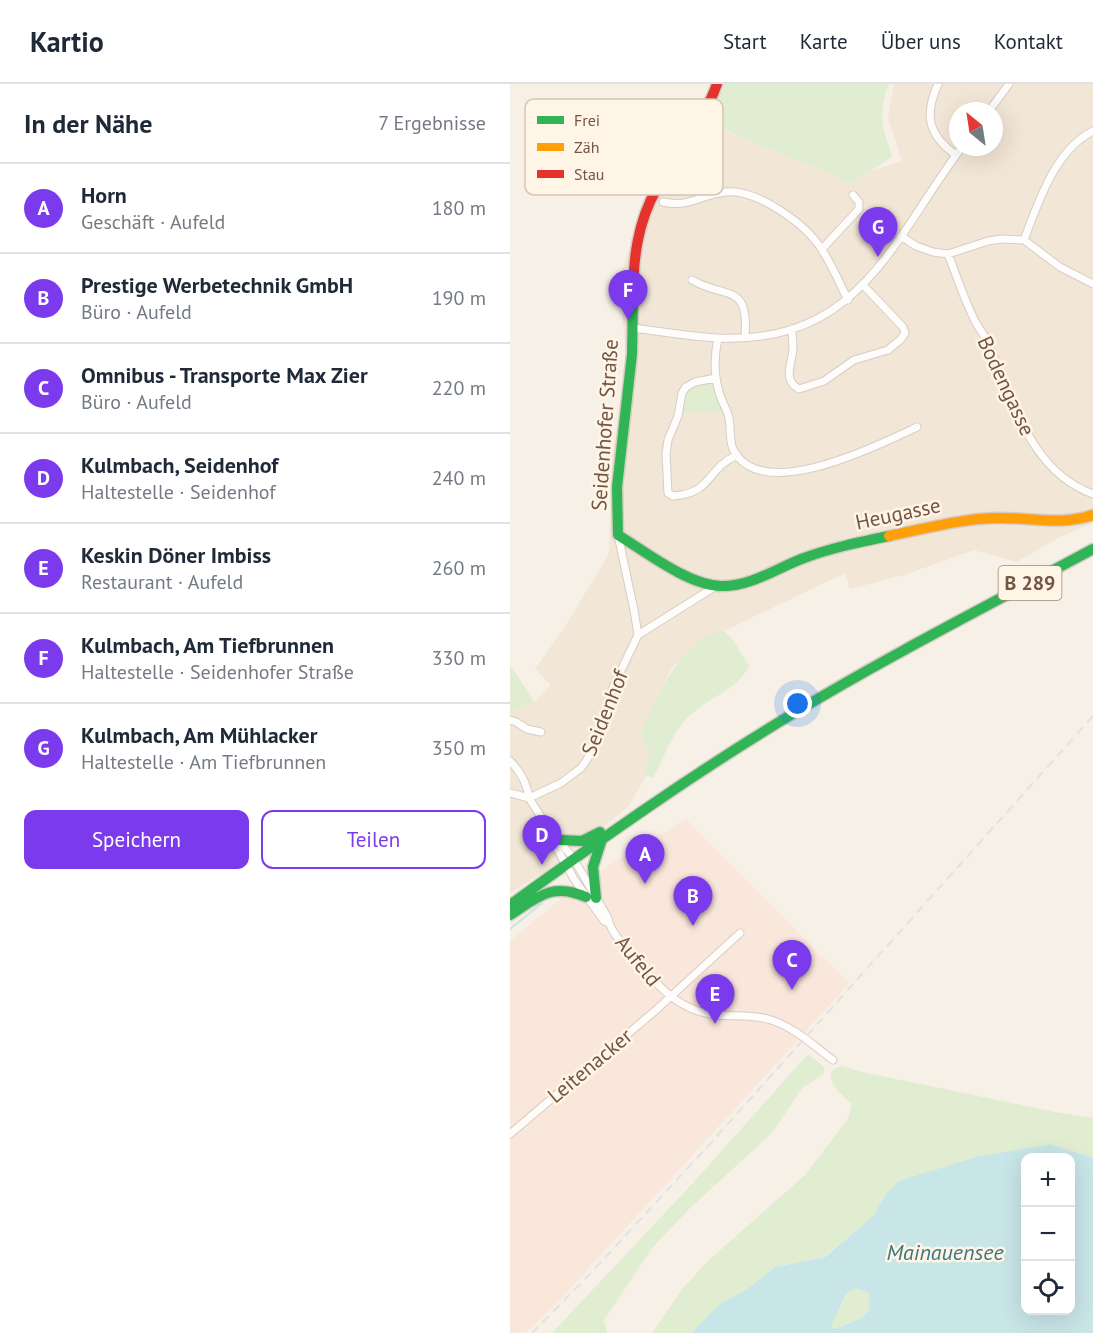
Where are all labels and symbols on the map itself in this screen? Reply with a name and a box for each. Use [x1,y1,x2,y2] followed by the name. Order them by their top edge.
[525,99,723,195] legend
[949,102,1003,156] north arrow
[574,110,600,130] text: Frei
[574,137,599,157] text: Zäh
[574,164,604,184] text: Stau
[858,208,898,257] pin: G
[608,270,648,320] pin: F
[972,332,1041,440] street label: Bodengasse
[585,338,624,512] street label: Seidenhofer Straße
[853,491,943,536] street label: Heugasse
[998,566,1062,600] road number: B 289
[575,665,634,760] street label: Seidenhof
[783,689,812,718] your location
[522,816,561,865] pin: D
[626,834,664,884] pin: A
[674,876,712,926] pin: B
[610,930,667,992] street label: Aufeld
[772,940,812,990] pin: C
[696,974,734,1024] pin: E
[542,1022,638,1109] street label: Leitenacker
[886,1238,1004,1266] water label: Mainauensee

